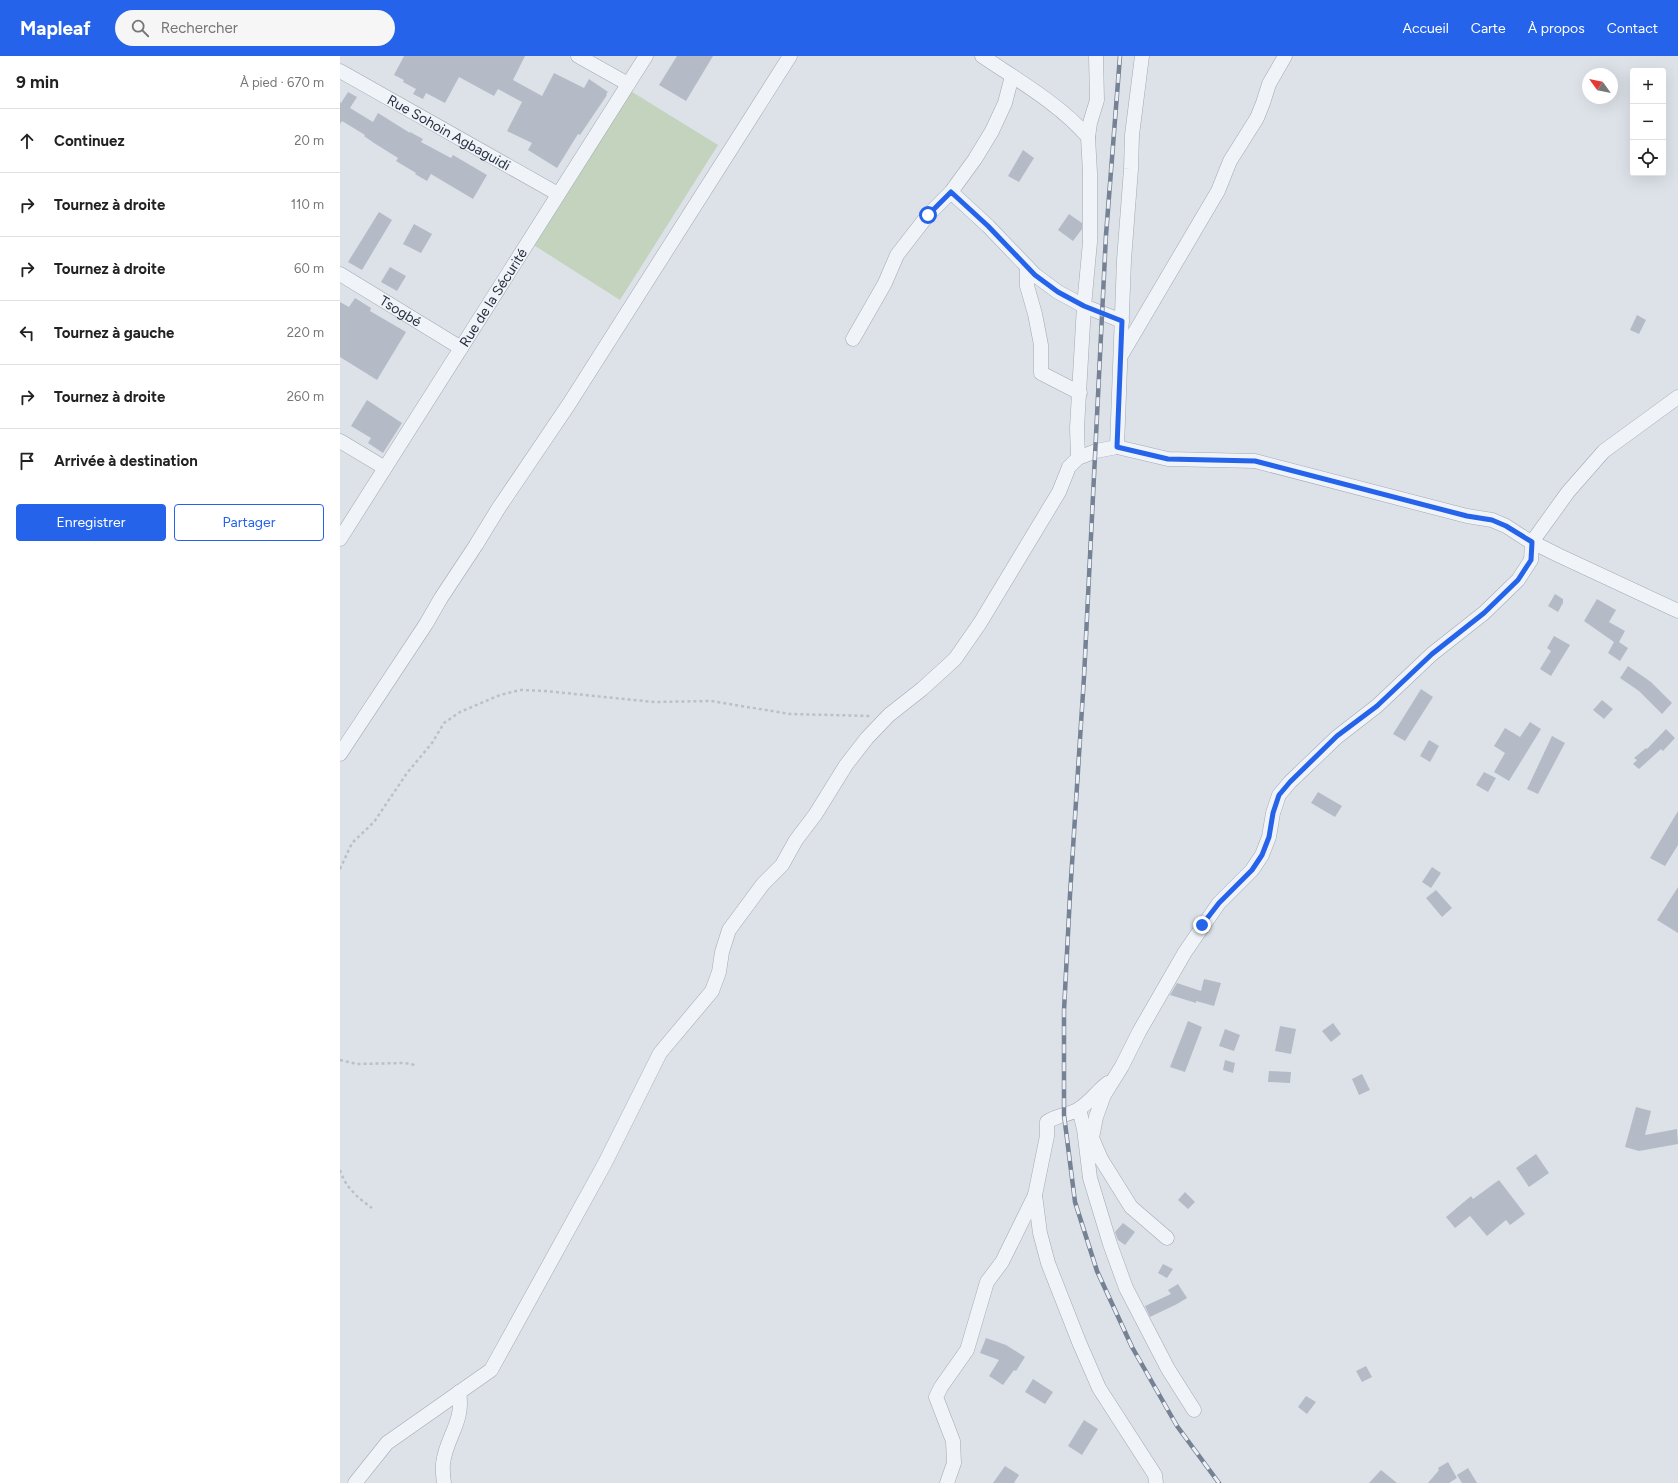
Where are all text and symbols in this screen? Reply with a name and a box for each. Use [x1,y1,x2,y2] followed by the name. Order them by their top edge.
[115,10,395,46] search box
[20,17,91,40] text: Mapleaf
[129,17,151,39] icon: search
[161,19,238,37] text: Rechercher
[1403,20,1449,37] text: Accueil
[1471,20,1506,37] text: Carte
[1528,20,1585,37] text: À propos
[1607,20,1658,37] text: Contact
[1582,68,1618,104] north arrow
[1630,68,1666,176] map controls
[1630,68,1666,104] button: +
[16,72,59,92] text: 9 min
[240,75,324,90] text: À pied · 670 m
[384,91,513,174] street label: Rue Sohoin Agbaguidi
[1630,104,1666,140] button: −
[16,130,38,152] icon: ahead
[54,132,125,150] text: Continuez
[294,133,324,148] text: 20 m
[1630,140,1666,176] button: locate
[16,194,38,216] icon: right
[54,196,165,214] text: Tournez à droite
[291,197,324,212] text: 110 m
[919,206,937,224] route start
[456,245,531,350] street label: Rue de la Sécurité
[16,258,38,280] icon: right
[54,260,165,278] text: Tournez à droite
[294,261,324,276] text: 60 m
[376,292,425,331] street label: Tsogbé
[16,322,38,344] icon: left
[54,324,174,342] text: Tournez à gauche
[287,325,324,340] text: 220 m
[16,386,38,408] icon: right
[54,388,165,406] text: Tournez à droite
[287,389,324,404] text: 260 m
[16,450,38,472] icon: arrive
[54,452,198,470] text: Arrivée à destination
[16,504,166,541] button: Enregistrer
[174,504,324,541] button: Partager
[1193,916,1211,934] route end

